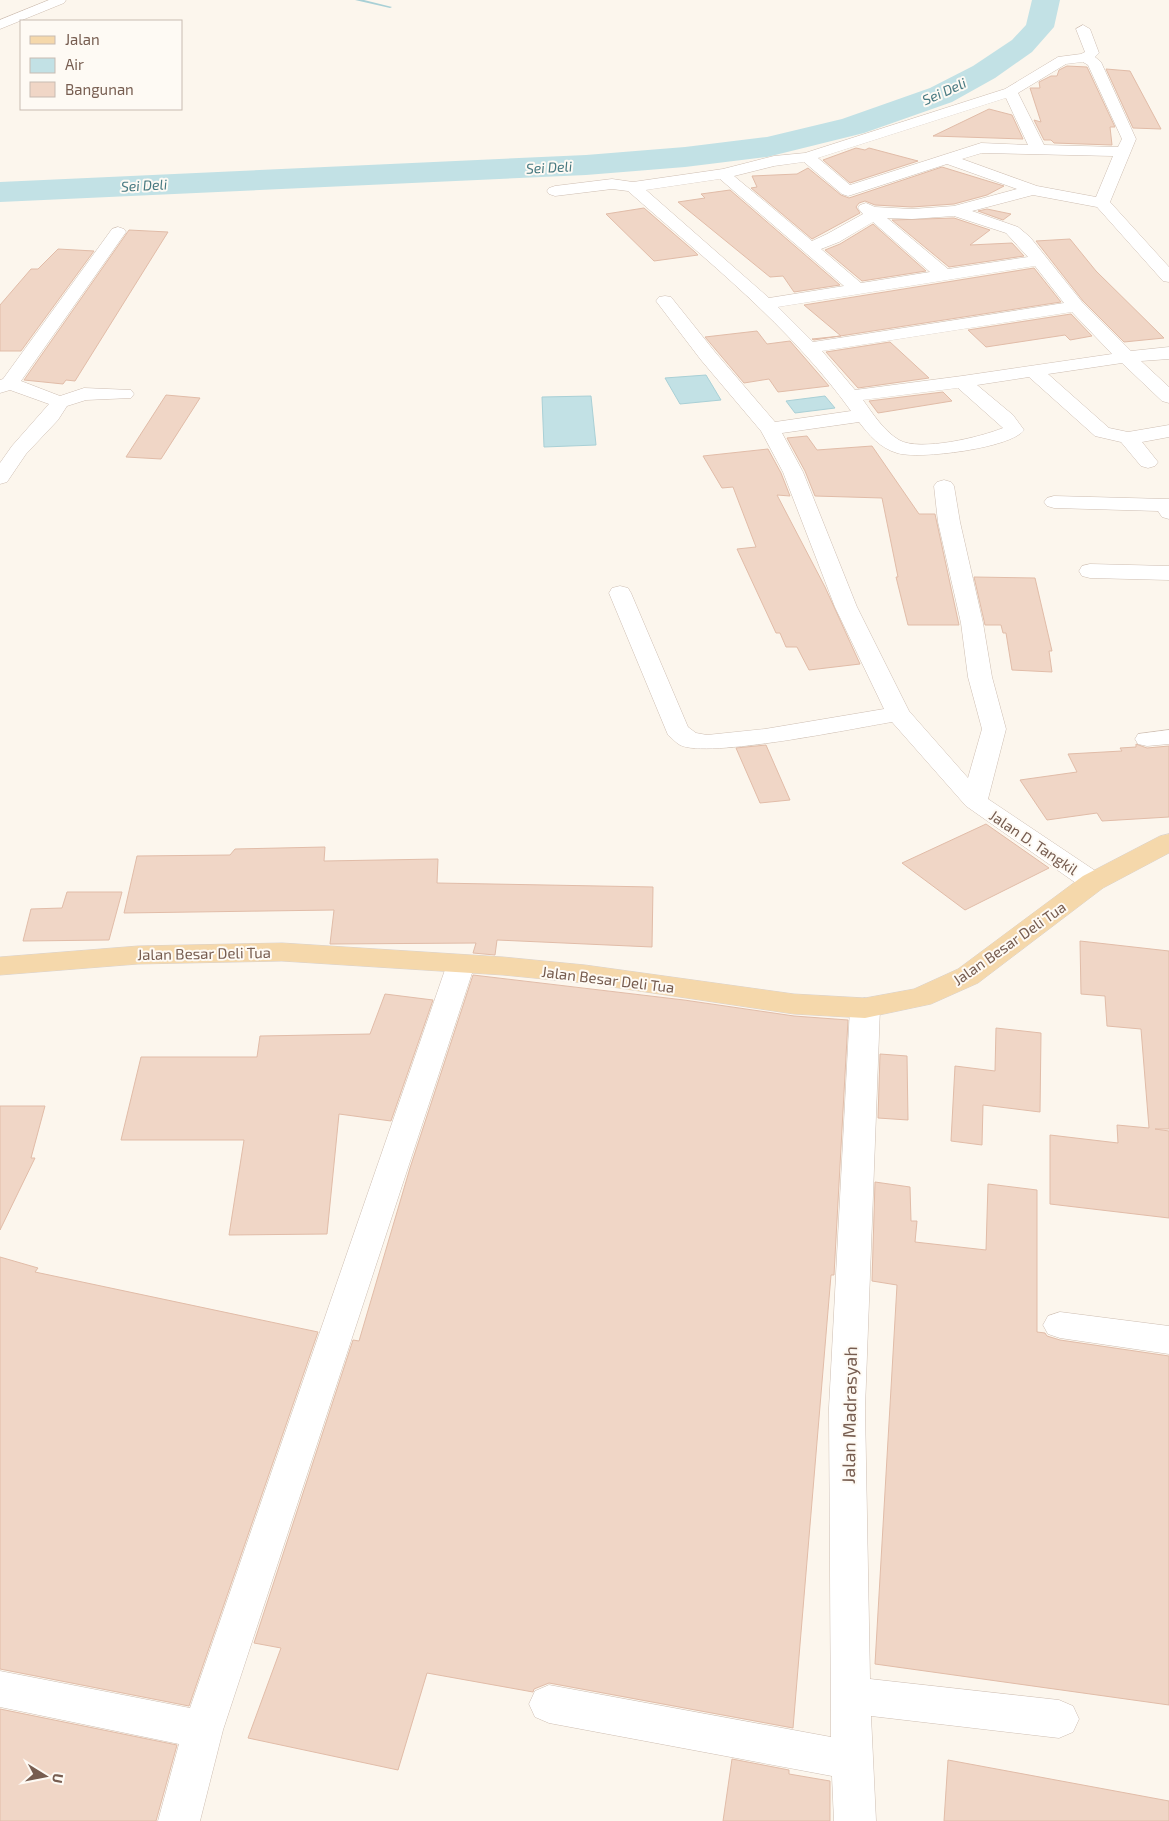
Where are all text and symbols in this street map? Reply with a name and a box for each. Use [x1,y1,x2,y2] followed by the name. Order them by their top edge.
[20,20,182,110] legend
[65,30,100,48] text: Jalan
[65,55,84,73] text: Air
[919,74,969,108] water label: Sei Deli
[65,80,134,98] text: Bangunan
[525,157,573,177] water label: Sei Deli
[120,175,168,195] water label: Sei Deli
[986,806,1082,879] street label: Jalan D. Tangkil
[949,897,1069,989] street label: Jalan Besar Deli Tua
[137,943,271,963] street label: Jalan Besar Deli Tua
[541,962,675,996] street label: Jalan Besar Deli Tua
[837,1346,861,1484] street label: Jalan Madrasyah
[20,1751,70,1801] north arrow
[49,1772,68,1785] text: U

